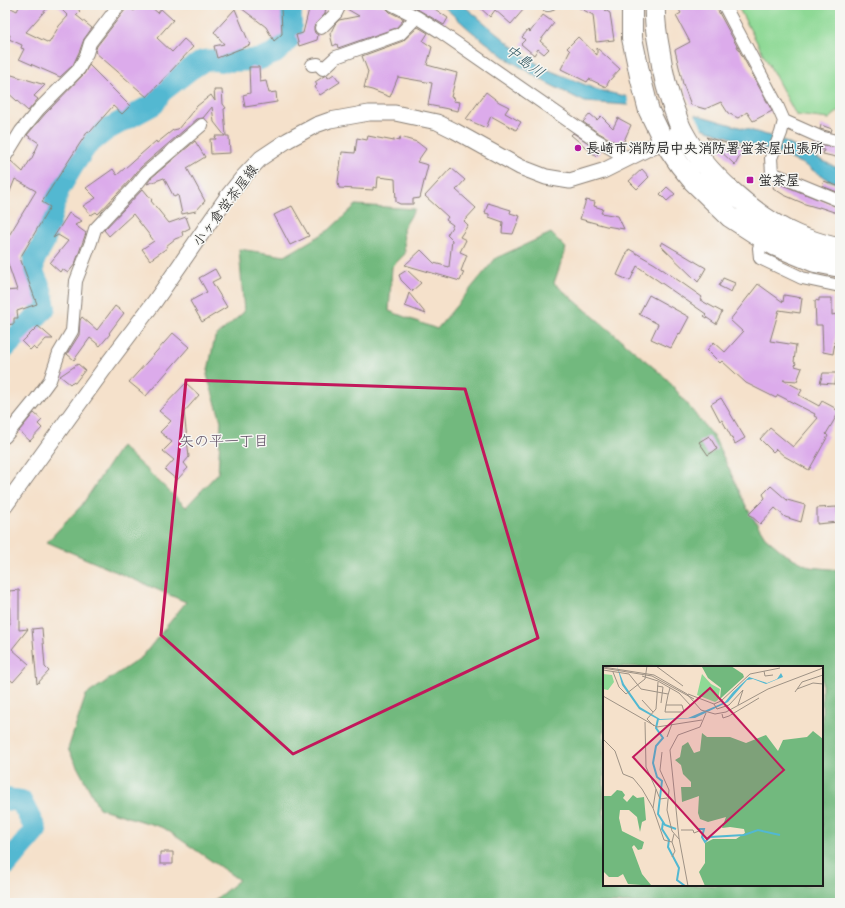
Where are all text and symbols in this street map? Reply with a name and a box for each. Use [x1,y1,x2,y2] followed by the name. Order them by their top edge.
[501,37,551,83] water label: 中島川
[586,137,824,158] place label: 長崎市消防局中央消防署蛍茶屋出張所
[573,143,583,153] marker: 長崎市消防局中央消防署蛍茶屋出張所
[187,159,262,250] street label: 小ヶ倉蛍茶屋線
[758,169,800,190] place label: 蛍茶屋
[745,175,755,185] marker: 蛍茶屋
[179,428,269,451] district label: 矢の平一丁目
[603,666,823,886] inset map

